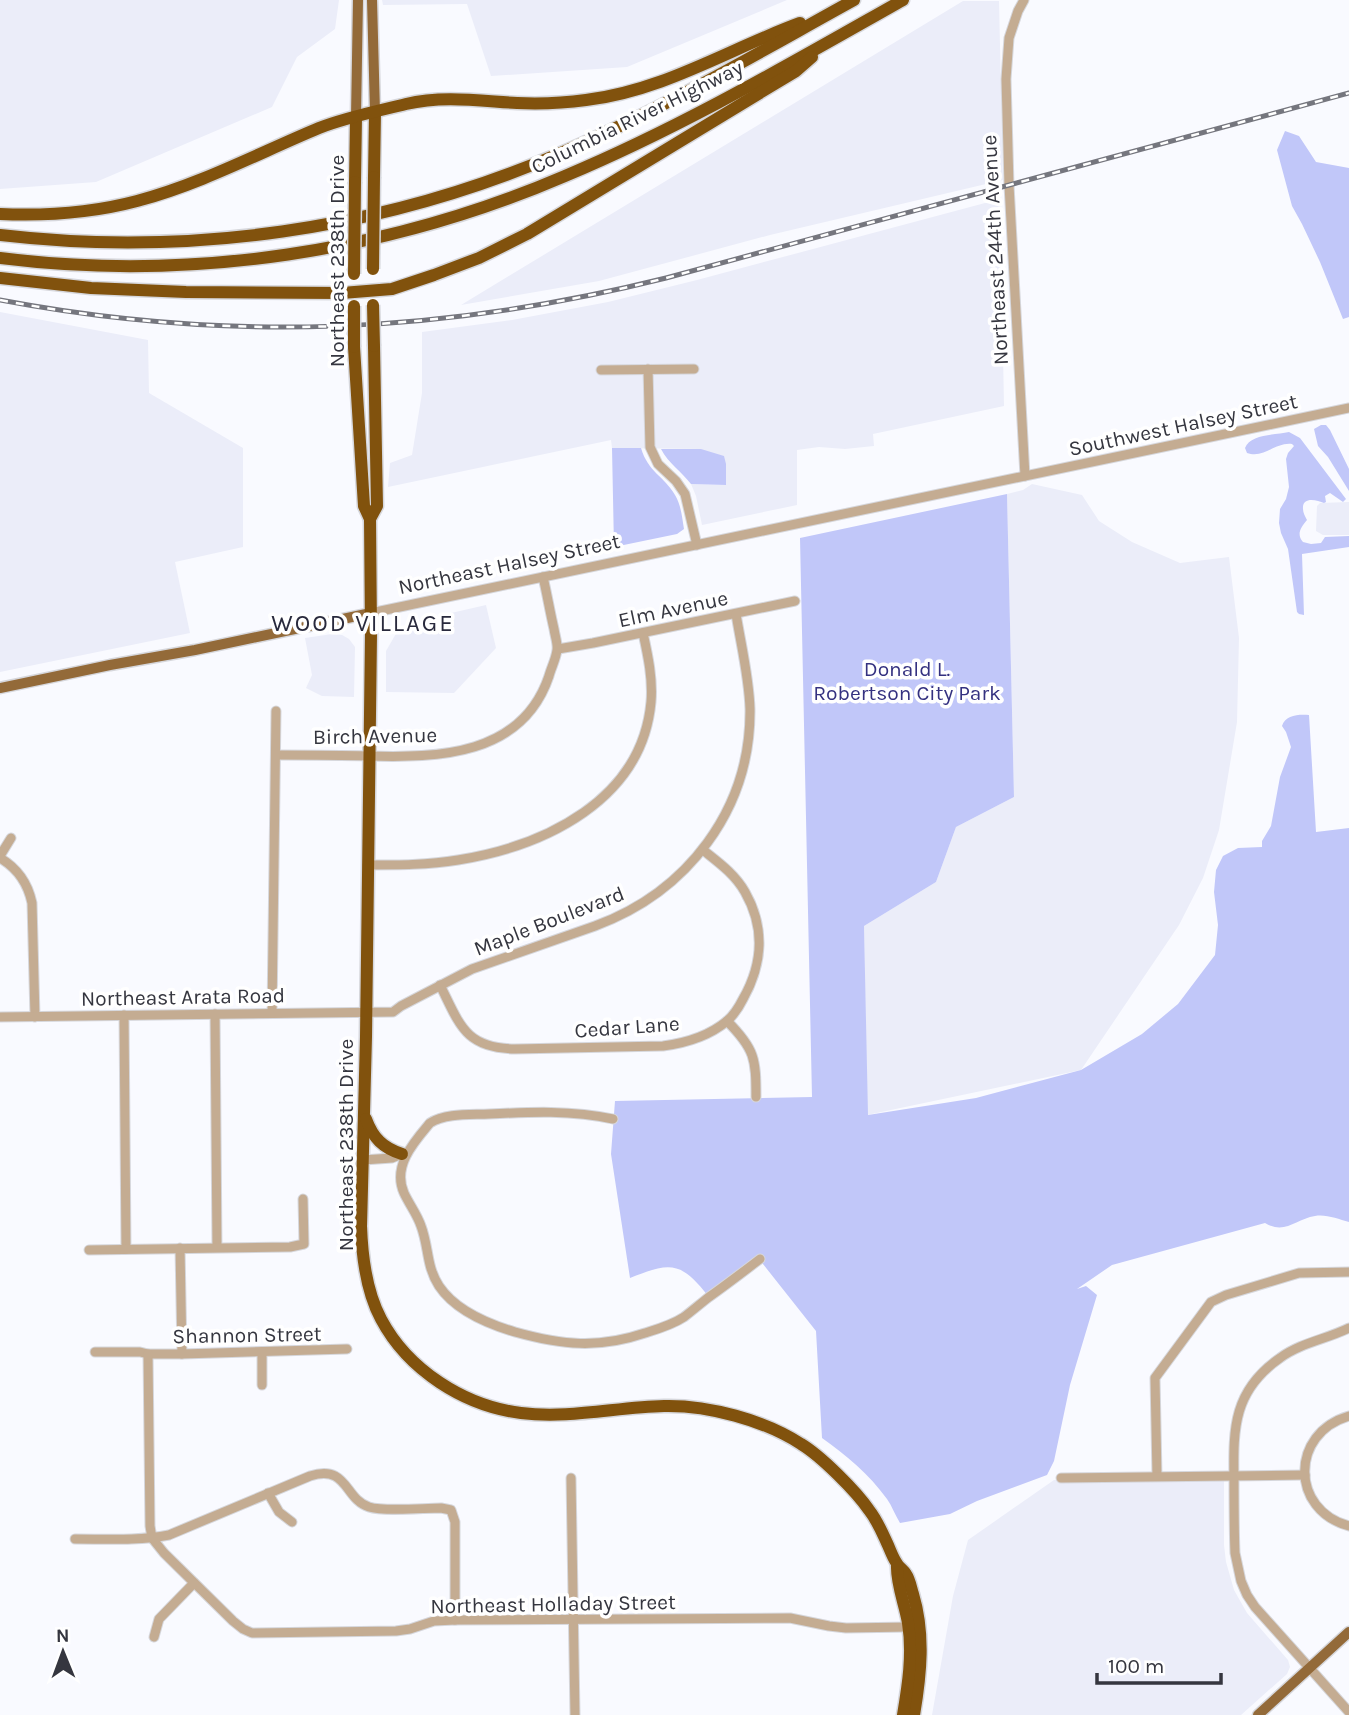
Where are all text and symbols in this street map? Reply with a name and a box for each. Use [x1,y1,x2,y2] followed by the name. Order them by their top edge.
[527,55,747,179] street label: Columbia River Highway
[977,134,1013,366] street label: Northeast 244th Avenue
[325,155,349,367] street label: Northeast 238th Drive
[1067,389,1300,461] street label: Southwest Halsey Street
[396,529,622,599] street label: Northeast Halsey Street
[616,586,730,632] street label: Elm Avenue
[271,609,455,637] district label: WOOD VILLAGE
[813,657,1001,705] park label: Donald L. Robertson City Park
[313,723,437,749] street label: Birch Avenue
[470,881,628,961] street label: Maple Boulevard
[81,983,285,1011] street label: Northeast Arata Road
[574,1011,680,1043] street label: Cedar Lane
[334,1039,358,1251] street label: Northeast 238th Drive
[172,1322,322,1348] street label: Shannon Street
[430,1590,676,1618] street label: Northeast Holladay Street
[28,1617,98,1687] north arrow
[56,1625,70,1647] text: N
[1097,1642,1221,1686] scale bar
[1108,1654,1165,1678] text: 100 m

